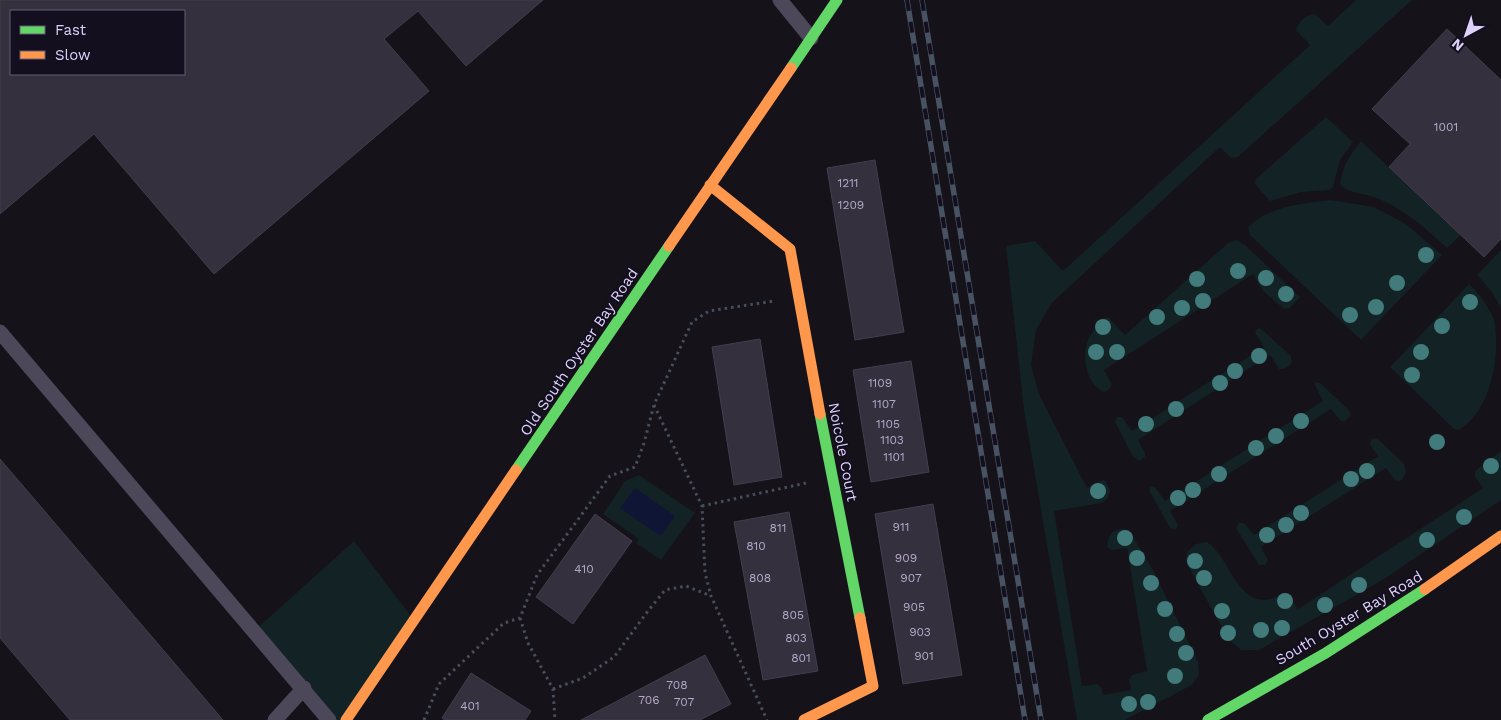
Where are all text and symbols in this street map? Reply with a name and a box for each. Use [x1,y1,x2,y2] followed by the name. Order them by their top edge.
[10,10,185,75] legend
[1441,10,1491,60] north arrow
[55,21,87,39] text: Fast
[1449,35,1467,54] text: N
[55,46,91,64] text: Slow
[1434,120,1458,134] house number: 1001
[837,176,859,190] house number: 1211
[838,198,864,212] house number: 1209
[516,265,642,439] street label: Old South Oyster Bay Road
[868,376,892,390] house number: 1109
[872,397,896,411] house number: 1107
[825,401,862,504] street label: Noicole Court
[876,417,900,431] house number: 1105
[880,433,904,447] house number: 1103
[883,450,905,464] house number: 1101
[893,520,909,534] house number: 911
[770,521,786,535] house number: 811
[746,539,766,553] house number: 810
[895,551,917,565] house number: 909
[574,562,594,576] house number: 410
[1272,567,1426,669] street label: South Oyster Bay Road
[749,571,771,585] house number: 808
[900,571,922,585] house number: 907
[903,600,925,614] house number: 905
[782,608,804,622] house number: 805
[909,625,931,639] house number: 903
[785,631,807,645] house number: 803
[914,649,934,663] house number: 901
[791,651,811,665] house number: 801
[666,678,688,692] house number: 708
[638,693,660,707] house number: 706
[674,695,694,709] house number: 707
[460,699,480,713] house number: 401

